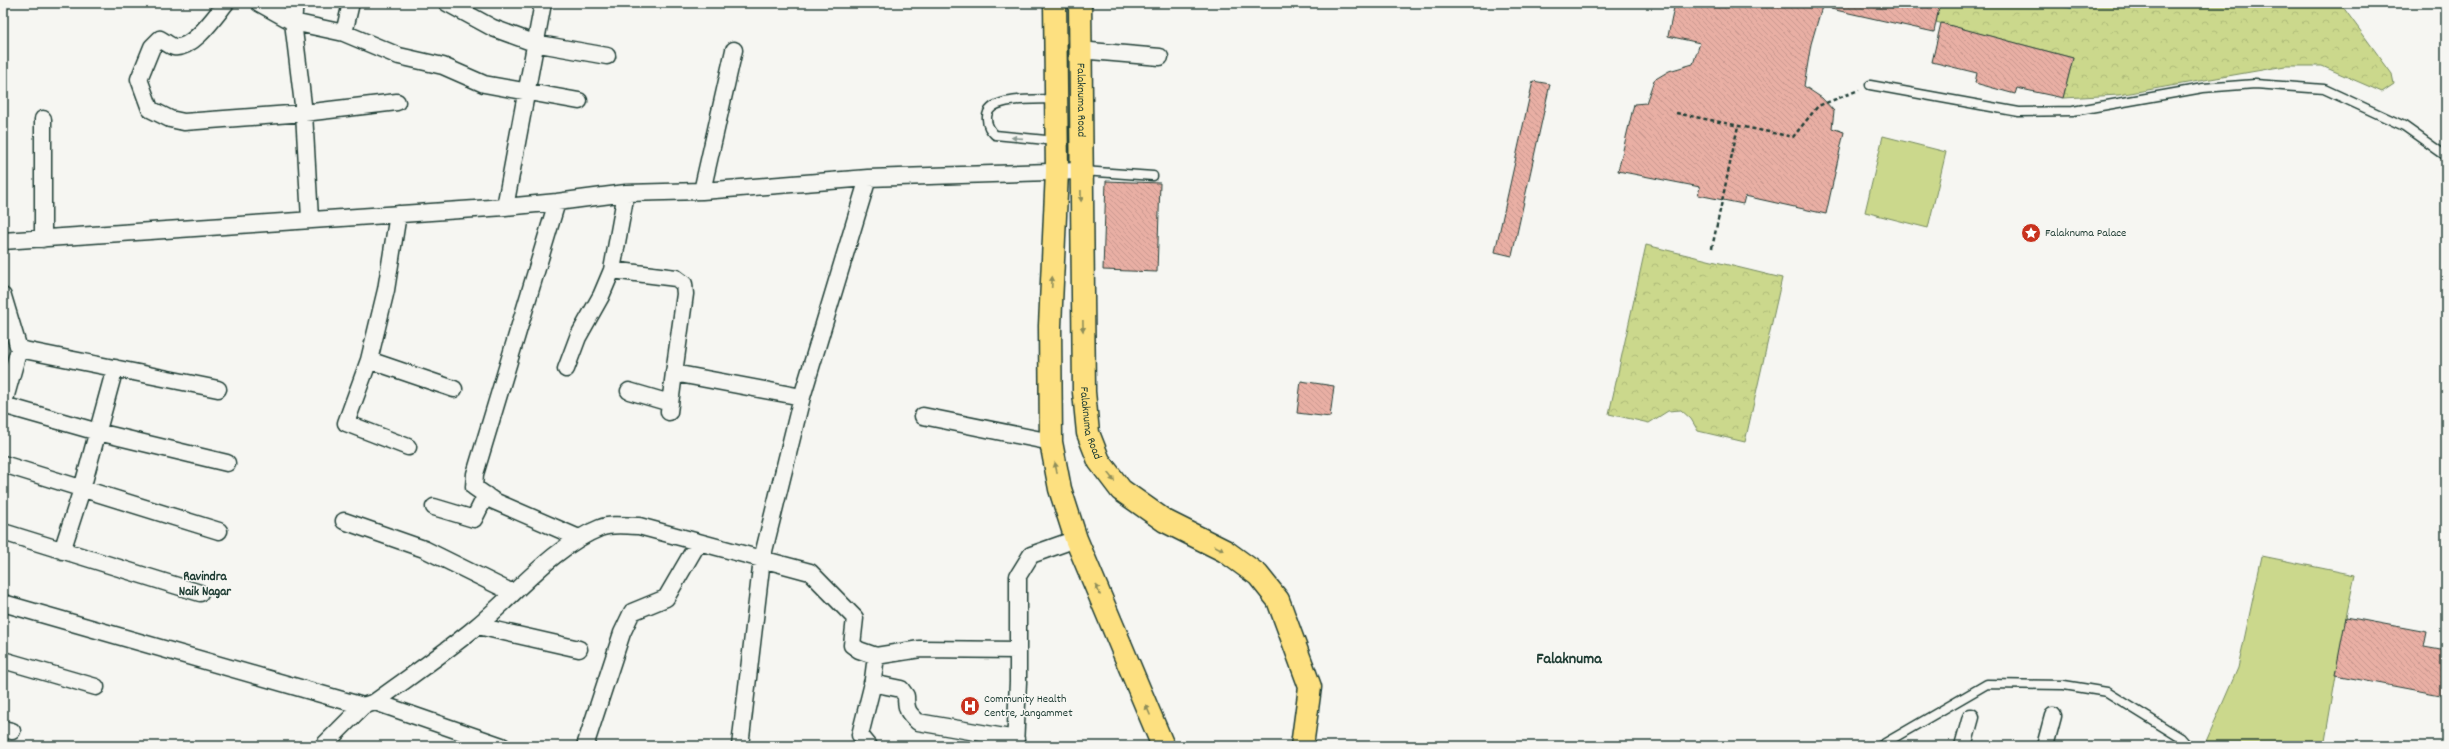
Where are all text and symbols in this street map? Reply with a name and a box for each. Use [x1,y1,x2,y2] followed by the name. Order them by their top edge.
[1072,63,1090,137] street label: Falaknuma Road
[1011,135,1023,142] one-way arrow
[1078,190,1084,203] one-way arrow
[2020,222,2042,244] place icon: Falaknuma Palace
[2045,225,2126,242] place label: Falaknuma Palace
[1048,276,1055,288] one-way arrow
[1080,320,1086,333] one-way arrow
[1075,387,1106,462] street label: Falaknuma Road
[1053,461,1059,474] one-way arrow
[1107,472,1116,483] one-way arrow
[1213,545,1225,552] one-way arrow
[179,568,232,602] district label: Ravindra Naik Nagar
[1094,584,1100,596] one-way arrow
[1536,648,1603,671] district label: Falaknuma
[984,691,1073,722] place label: Community Health Centre, Jangammet
[959,695,981,717] hospital icon: Community Health Centre, Jangammet
[1145,705,1151,716] one-way arrow

